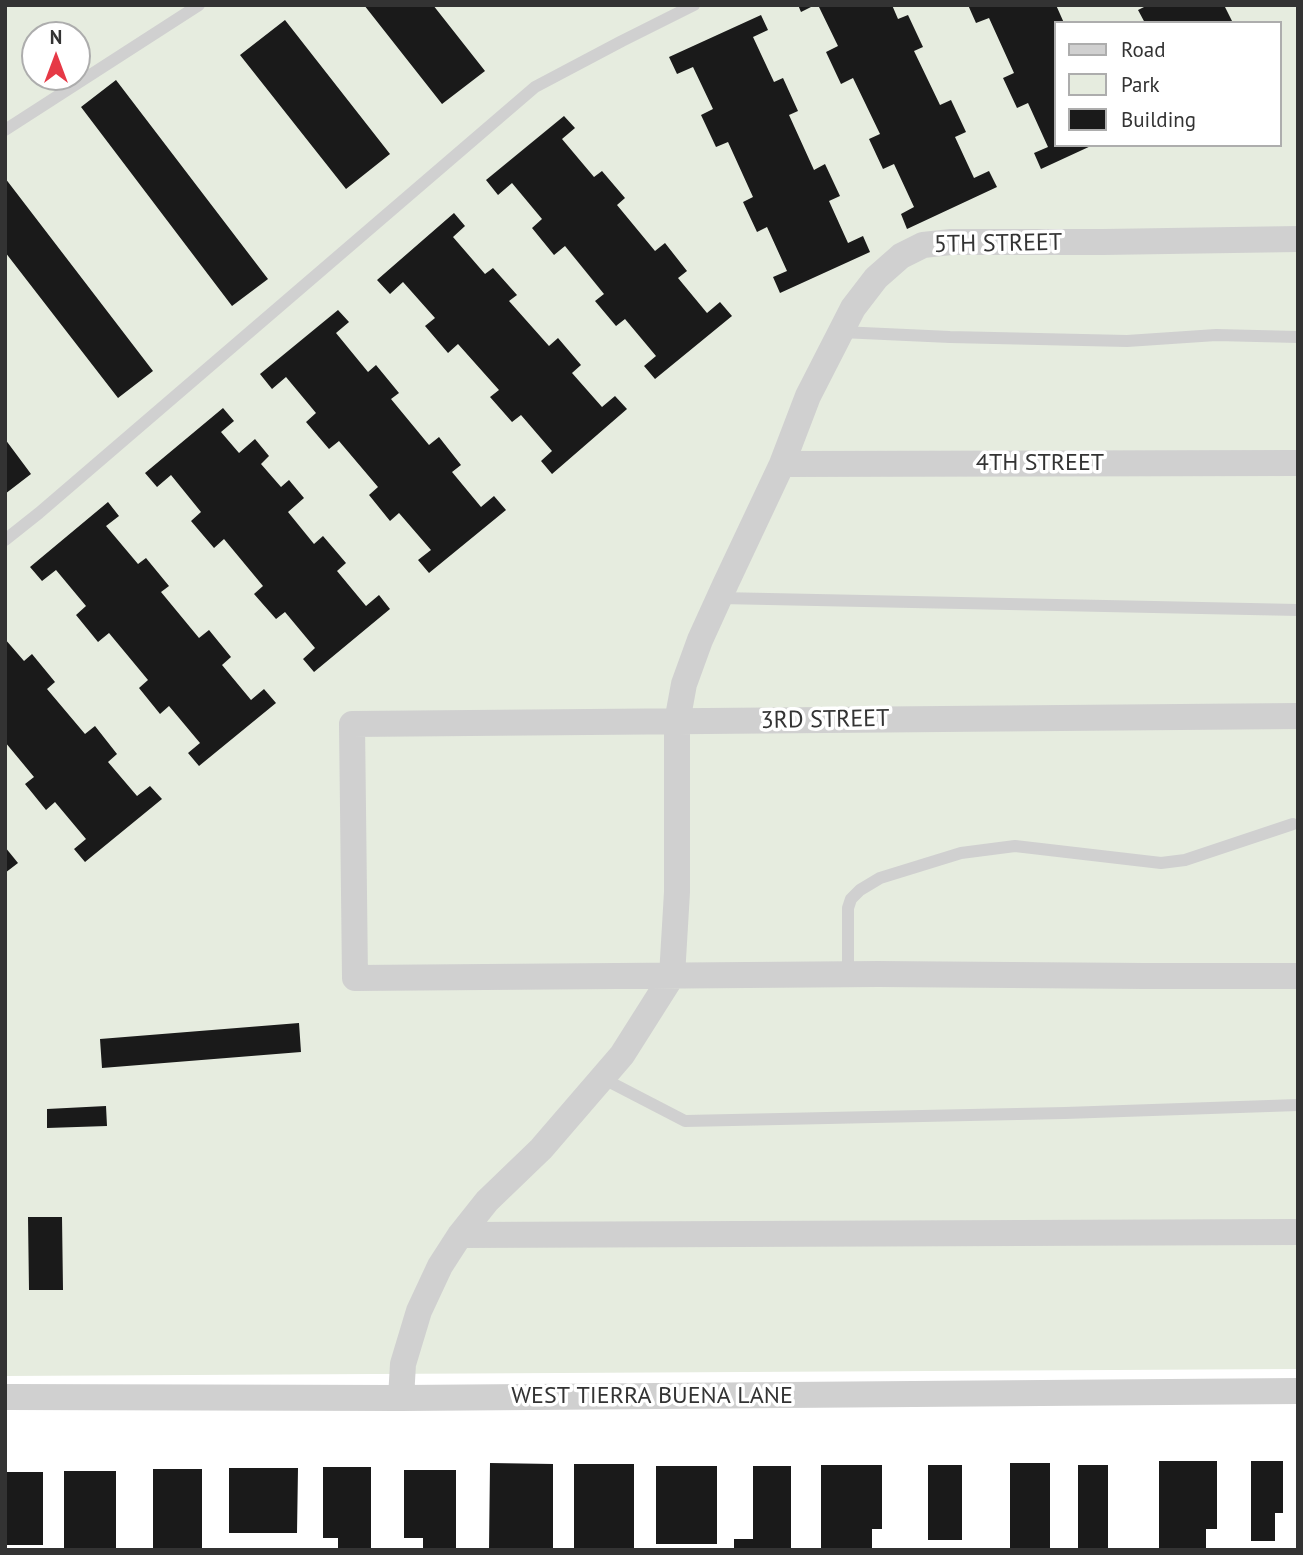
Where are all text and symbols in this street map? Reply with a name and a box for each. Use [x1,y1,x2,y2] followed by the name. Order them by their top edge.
[21,21,91,91] north arrow
[1054,21,1282,147] legend
[50,25,62,49] text: N
[1121,36,1165,63] text: Road
[1121,71,1160,98] text: Park
[1121,106,1196,133] text: Building
[934,228,1062,260] street label: 5TH STREET
[976,449,1104,477] street label: 4TH STREET
[760,704,890,736] street label: 3RD STREET
[511,1382,793,1410] street label: WEST TIERRA BUENA LANE

